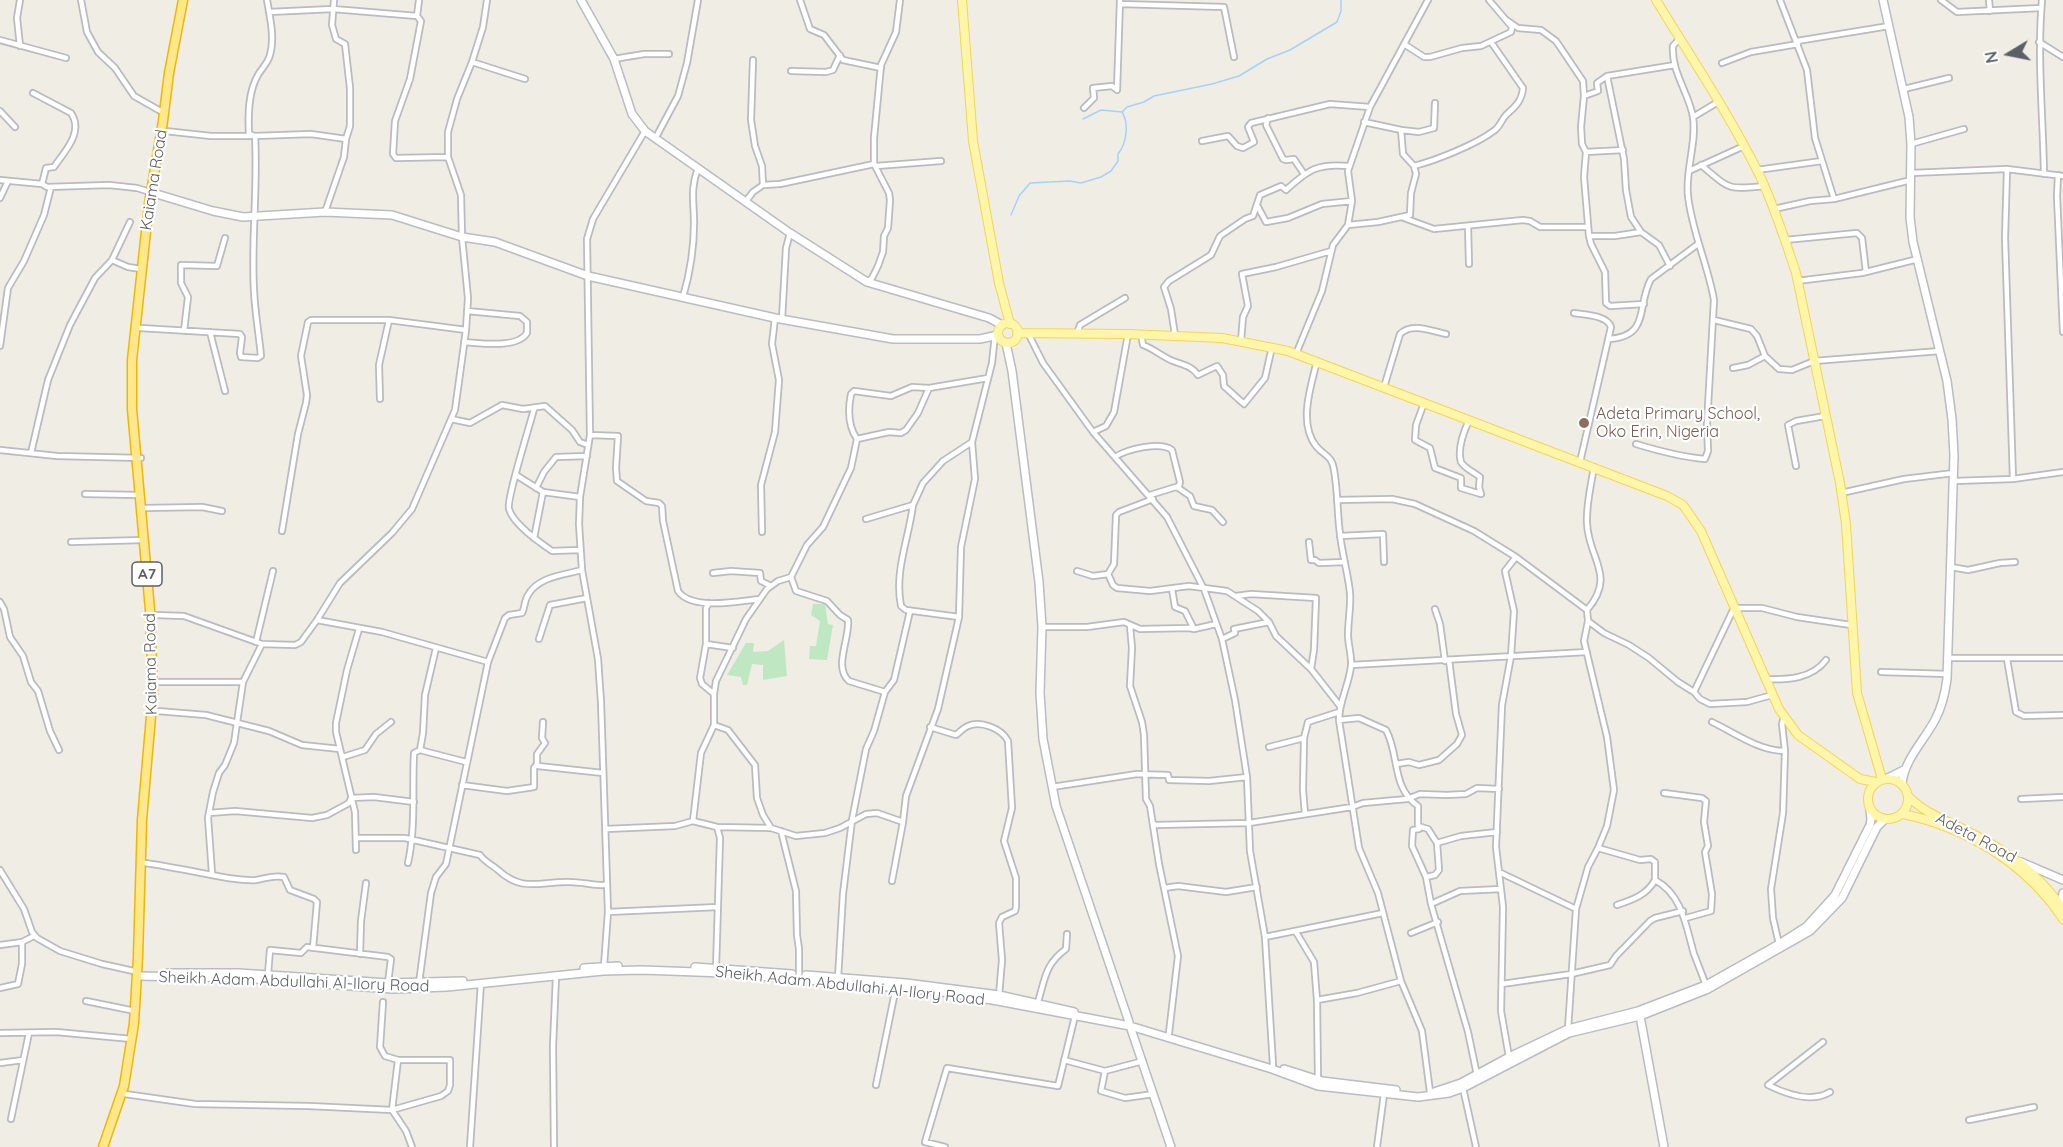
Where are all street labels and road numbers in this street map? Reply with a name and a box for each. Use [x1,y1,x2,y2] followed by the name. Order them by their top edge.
[137,128,171,232] street label: Kaiama Road
[132,562,162,586] road number: A7
[141,613,161,715] street label: Kaiama Road
[1933,809,2019,867] street label: Adeta Road
[714,962,986,1010] street label: Sheikh Adam Abdullahi Al-Ilory Road
[158,968,430,996] street label: Sheikh Adam Abdullahi Al-Ilory Road

